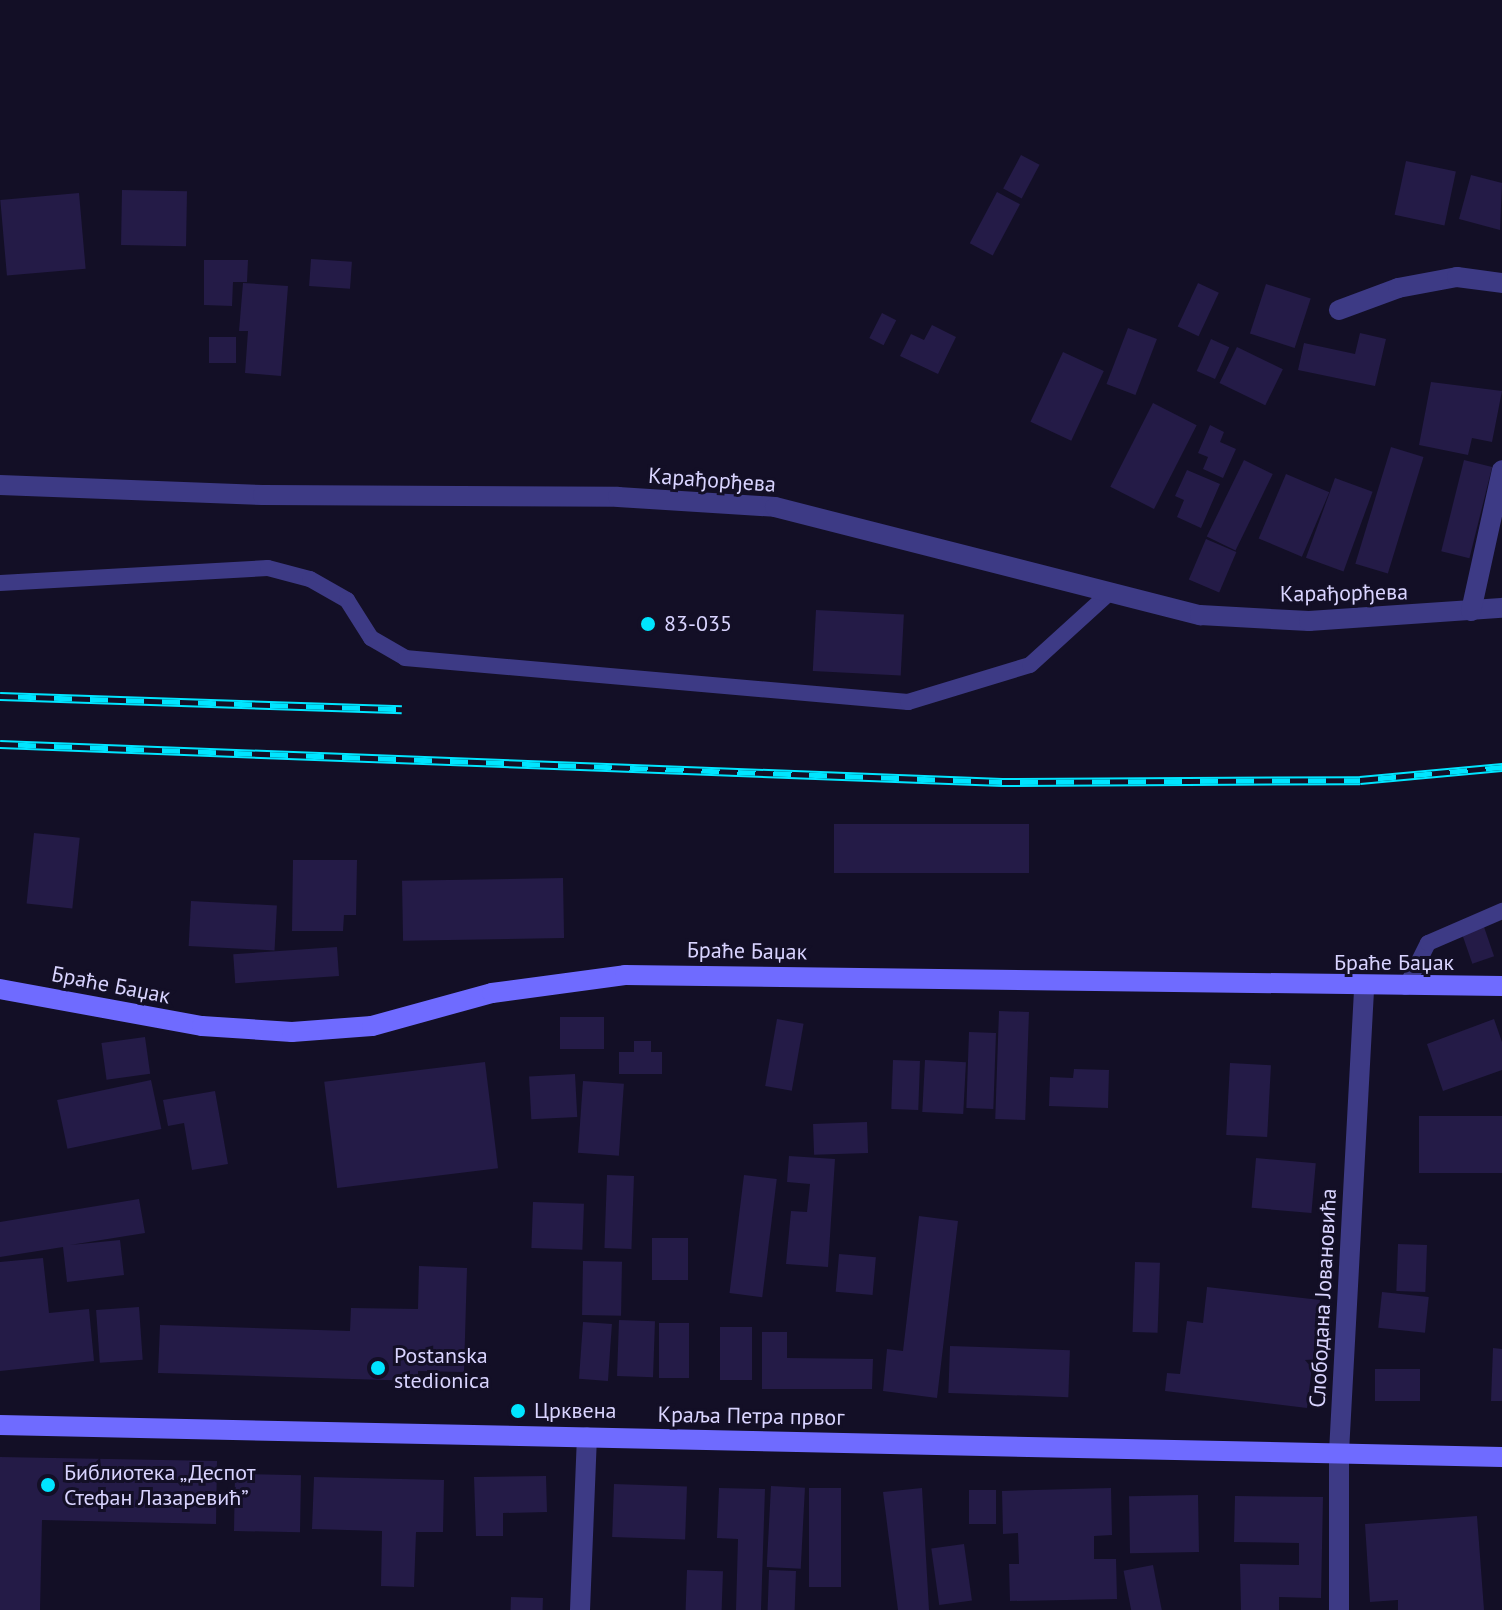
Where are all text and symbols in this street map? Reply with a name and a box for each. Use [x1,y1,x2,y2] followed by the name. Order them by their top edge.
[647,462,777,498] street label: Карађорђева
[1280,579,1408,607] street label: Карађорђева
[664,611,732,637] place label: 83-035
[639,615,657,633] marker: 83-035
[687,937,807,965] street label: Браће Баџак
[1334,950,1454,976] street label: Браће Баџак
[49,961,173,1009] street label: Браће Баџак
[1304,1188,1342,1408] street label: Слободана Јовановића
[394,1342,490,1394] place label: Postanska stedionica
[369,1359,387,1377] marker: Postanska stedionica
[534,1398,616,1424] place label: Црквена
[657,1401,845,1431] street label: Краља Петра првог
[509,1402,527,1420] marker: Црквена
[64,1459,257,1510] place label: Библиотека „Деспот Стефан Лазаревић”
[39,1476,57,1494] marker: Библиотека „Деспот Стефан Лазаревић”

